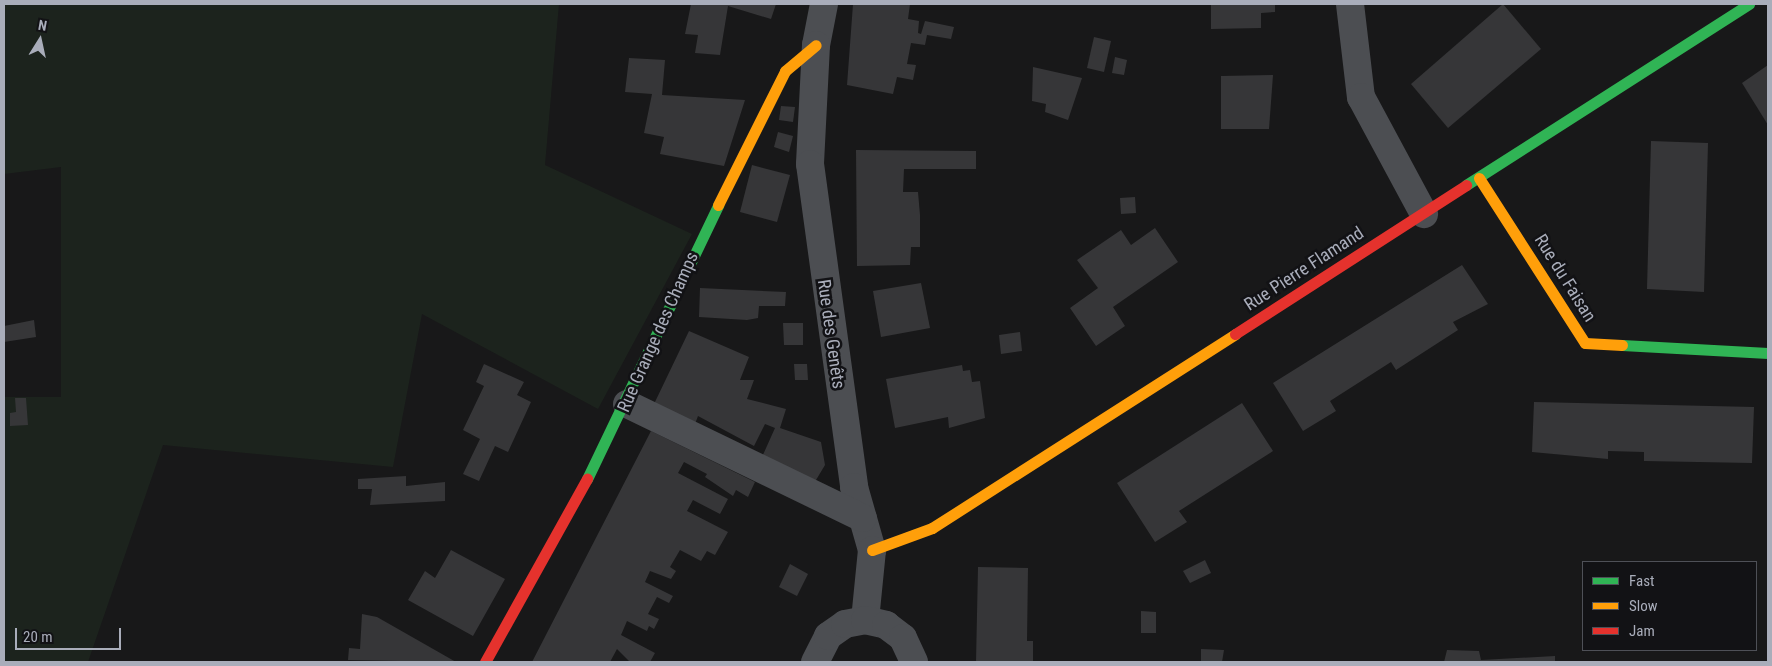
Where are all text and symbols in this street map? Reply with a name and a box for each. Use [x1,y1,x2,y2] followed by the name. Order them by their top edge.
[15,15,65,65] north arrow
[37,17,48,34] text: N
[1240,222,1368,316] street label: Rue Pierre Flamand
[1530,230,1600,326] street label: Rue du Faisan
[613,248,703,416] street label: Rue Grange des Champs
[813,278,849,390] street label: Rue des Genêts
[1582,561,1757,651] legend
[1629,572,1654,590] text: Fast
[1629,597,1658,615] text: Slow
[18,618,124,650] scale bar
[1629,622,1655,640] text: Jam
[23,628,53,646] text: 20 m

